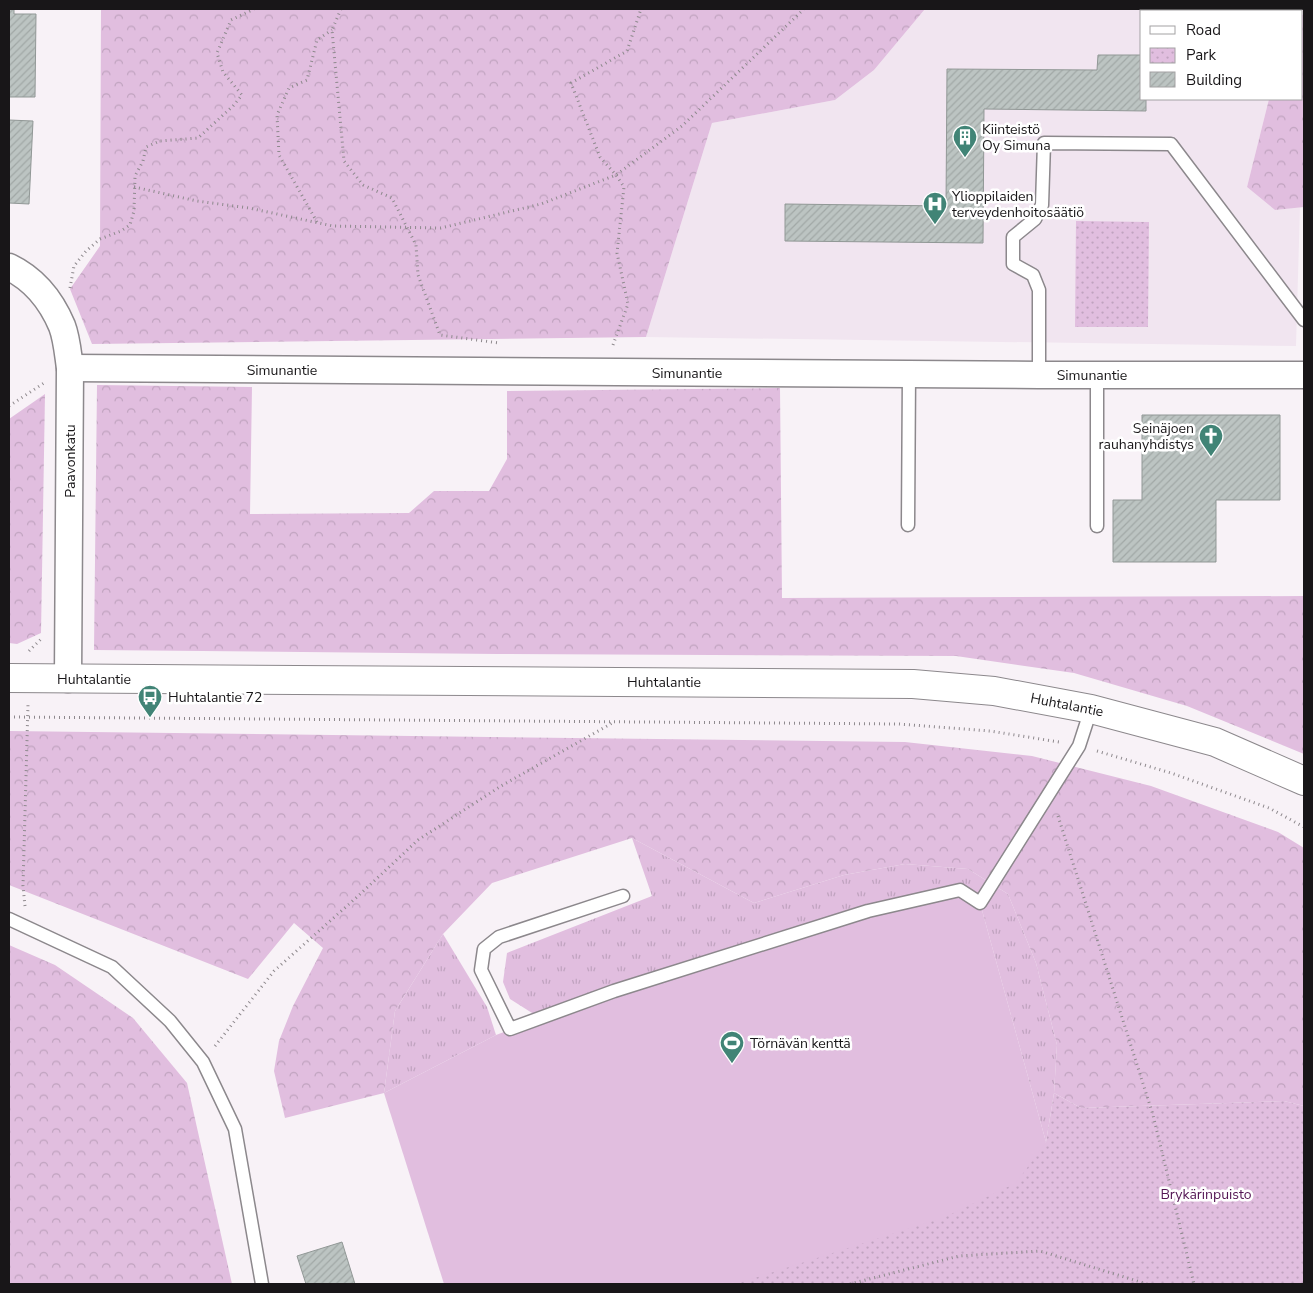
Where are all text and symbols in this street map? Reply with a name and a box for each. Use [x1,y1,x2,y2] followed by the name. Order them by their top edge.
[1140,10,1303,100] legend
[1186,20,1221,40] text: Road
[1186,45,1216,65] text: Park
[1186,70,1242,90] text: Building
[982,120,1051,155] place label: Kiinteistö Oy Simuna
[952,124,978,158] building icon: Kiinteistö Oy Simuna
[951,187,1084,222] place label: Ylioppilaiden terveydenhoitosäätiö
[922,191,948,225] hospital icon: Ylioppilaiden terveydenhoitosäätiö
[247,361,317,380] street label: Simunantie
[652,364,722,383] street label: Simunantie
[1057,366,1127,385] street label: Simunantie
[1099,419,1194,454] place label: Seinäjoen rauhanyhdistys
[1198,423,1224,457] church icon: Seinäjoen rauhanyhdistys
[61,424,80,498] street label: Paavonkatu
[57,670,131,689] street label: Huhtalantie
[627,673,701,692] street label: Huhtalantie
[137,684,163,718] bus stop icon: Huhtalantie 72
[168,688,262,707] place label: Huhtalantie 72
[1029,689,1105,721] street label: Huhtalantie
[719,1030,745,1064] sports icon: Törnävän kenttä
[750,1034,851,1053] place label: Törnävän kenttä
[1160,1185,1252,1204] park label: Brykärinpuisto

